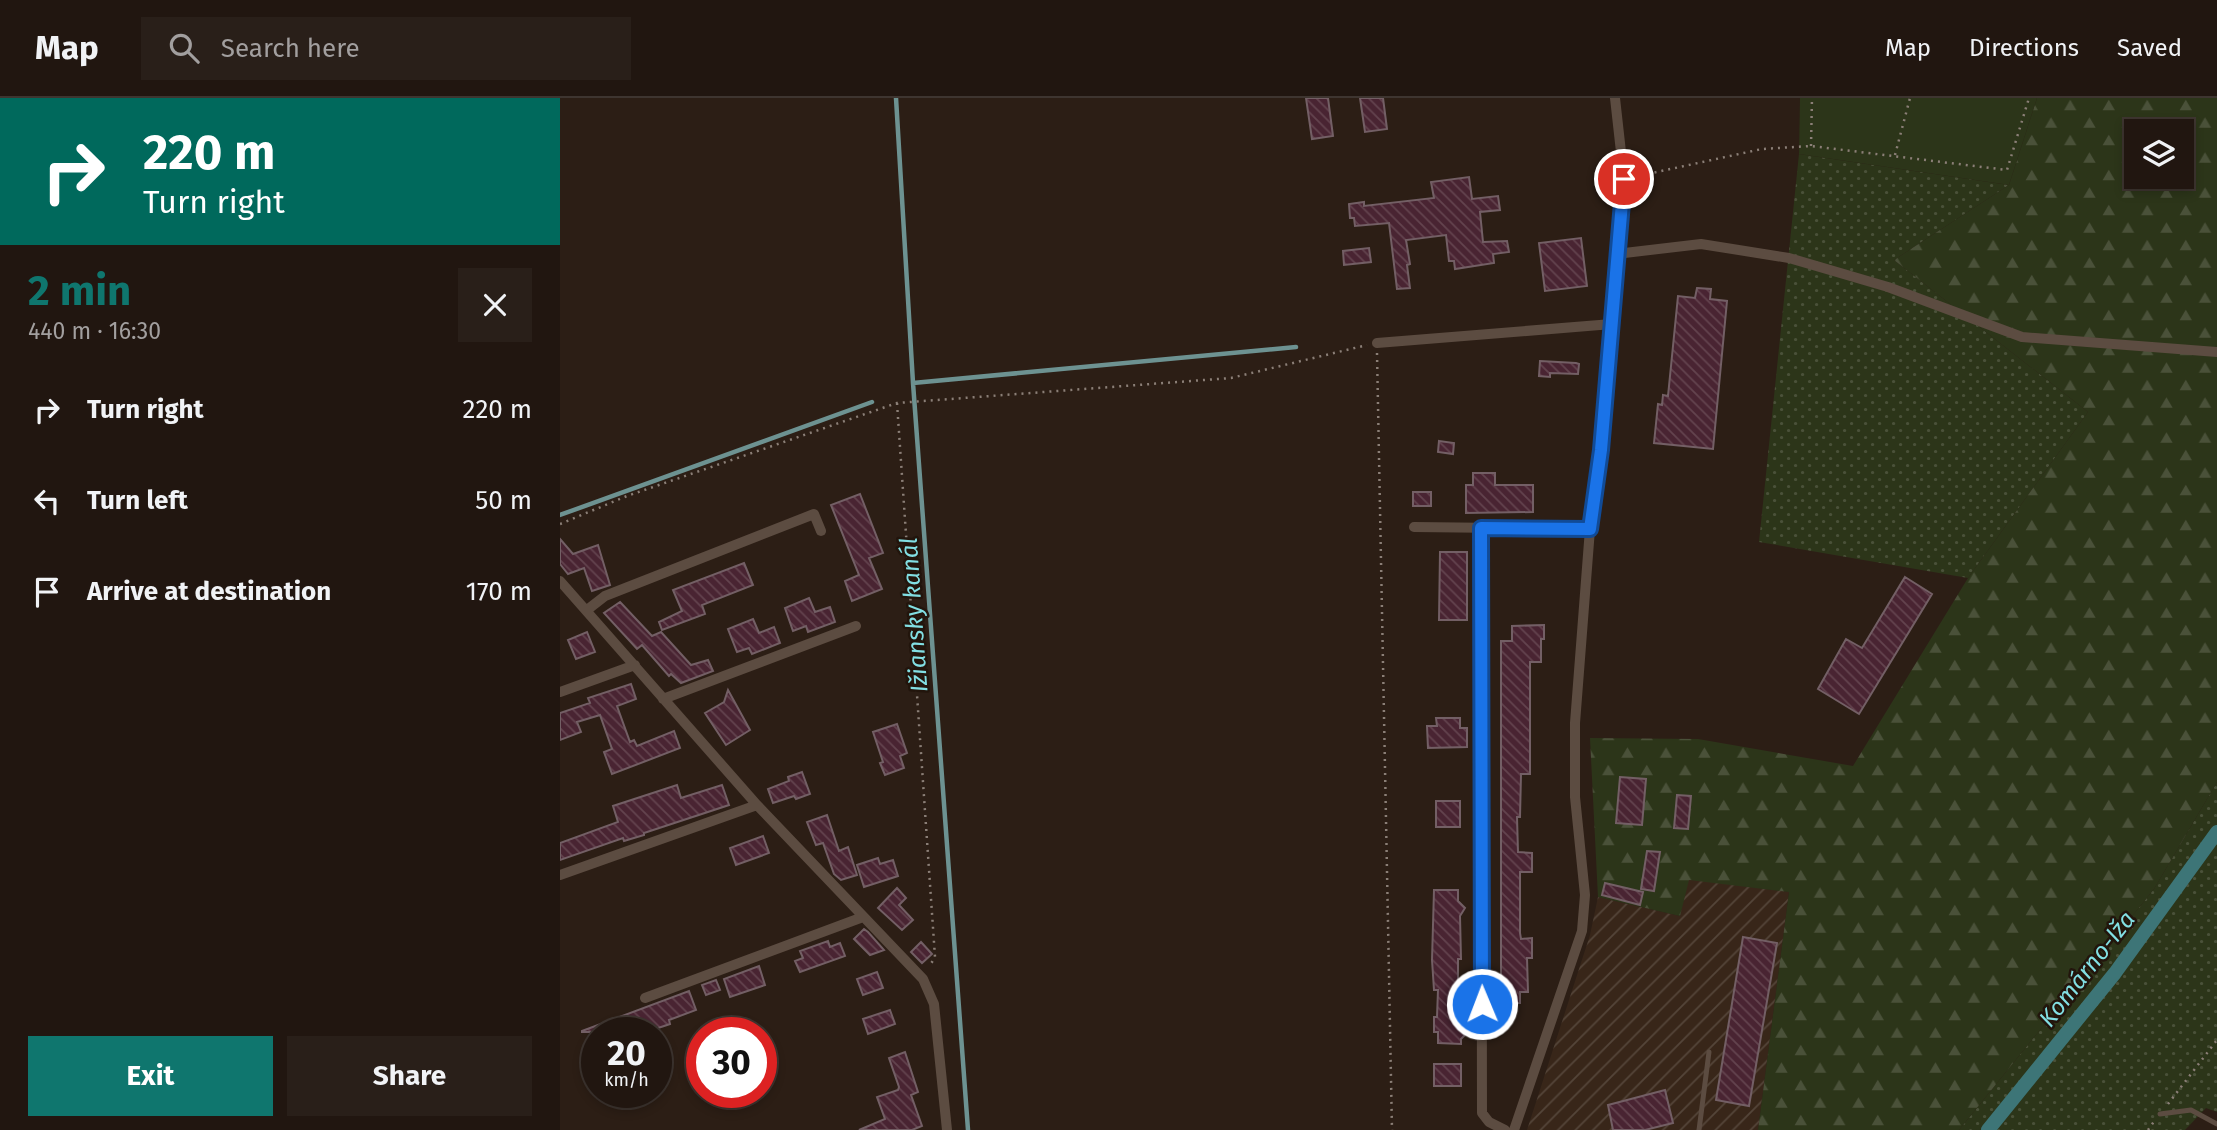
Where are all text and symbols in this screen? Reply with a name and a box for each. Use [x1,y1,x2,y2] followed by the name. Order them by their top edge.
[141,17,631,80] search box
[35,28,99,68] text: Map
[165,29,203,67] icon: search
[221,33,360,64] text: Search here
[1885,34,1931,62] text: Map
[1969,34,2079,62] text: Directions
[2117,34,2182,62] text: Saved
[2124,119,2194,189] map controls
[2124,119,2194,189] button: layers
[143,123,275,182] text: 220 m
[28,126,119,217] icon: right
[1594,149,1654,209] pin
[1605,160,1643,198] icon: arrive
[143,183,285,221] text: Turn right
[28,266,131,316] text: 2 min
[458,268,532,342] button: close
[28,317,161,345] text: 440 m · 16:30
[28,391,66,429] icon: right
[87,394,204,425] text: Turn right
[463,394,532,425] text: 220 m
[28,482,66,520] icon: left
[87,485,188,516] text: Turn left
[475,485,532,516] text: 50 m
[895,537,933,693] water label: Ižiansky kanál
[28,573,66,611] icon: arrive
[87,576,331,607] text: Arrive at destination
[466,576,532,607] text: 170 m
[2033,906,2141,1032] water label: Komárno-Iža
[1445,967,1519,1041] position arrow
[686,1017,777,1108] speed limit sign: 30
[607,1032,646,1074] text: 20
[28,1036,273,1116] button: Exit
[287,1036,532,1116] button: Share
[604,1069,649,1091] text: km/h

